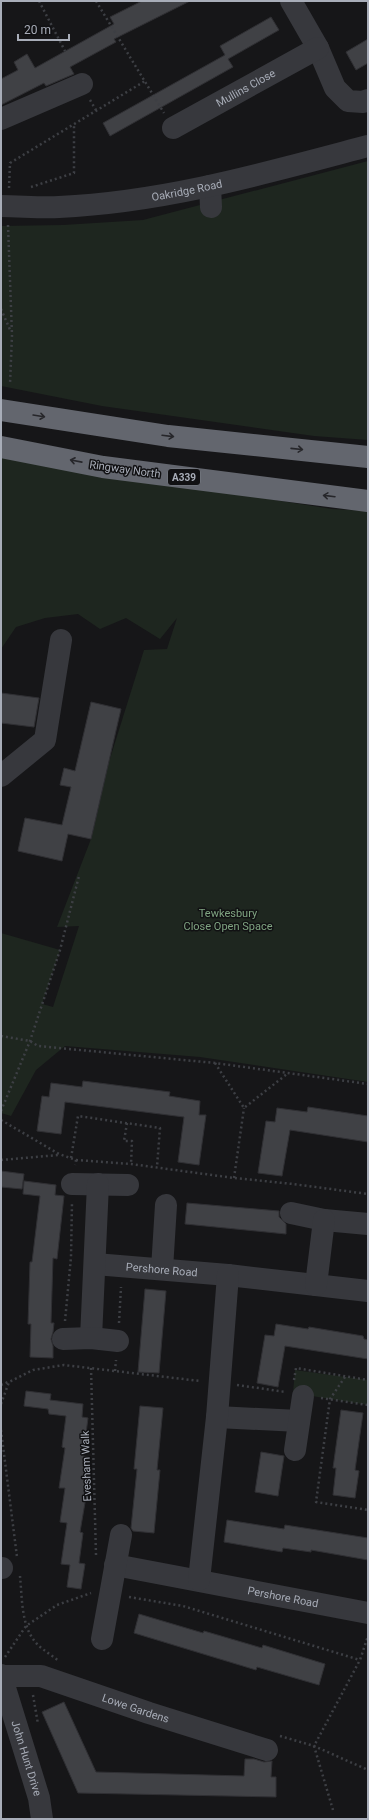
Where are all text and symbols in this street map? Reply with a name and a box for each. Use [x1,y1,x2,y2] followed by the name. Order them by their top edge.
[18,16,69,42] scale bar
[24,23,51,37] text: 20 m
[214,67,278,110] street label: Mullins Close
[151,177,223,204] street label: Oakridge Road
[32,413,45,421] one-way arrow
[161,432,174,440] one-way arrow
[290,446,303,453] one-way arrow
[70,457,83,465] one-way arrow
[89,458,161,481] street label: Ringway North
[168,469,200,485] road number: A339
[323,493,336,500] one-way arrow
[183,907,273,933] park label: Tewkesbury Close Open Space
[125,1261,198,1279] street label: Pershore Road
[79,1430,94,1502] street label: Evesham Walk
[246,1584,319,1610] street label: Pershore Road
[100,1691,171,1726] street label: Lowe Gardens
[8,1719,44,1798] street label: John Hunt Drive

